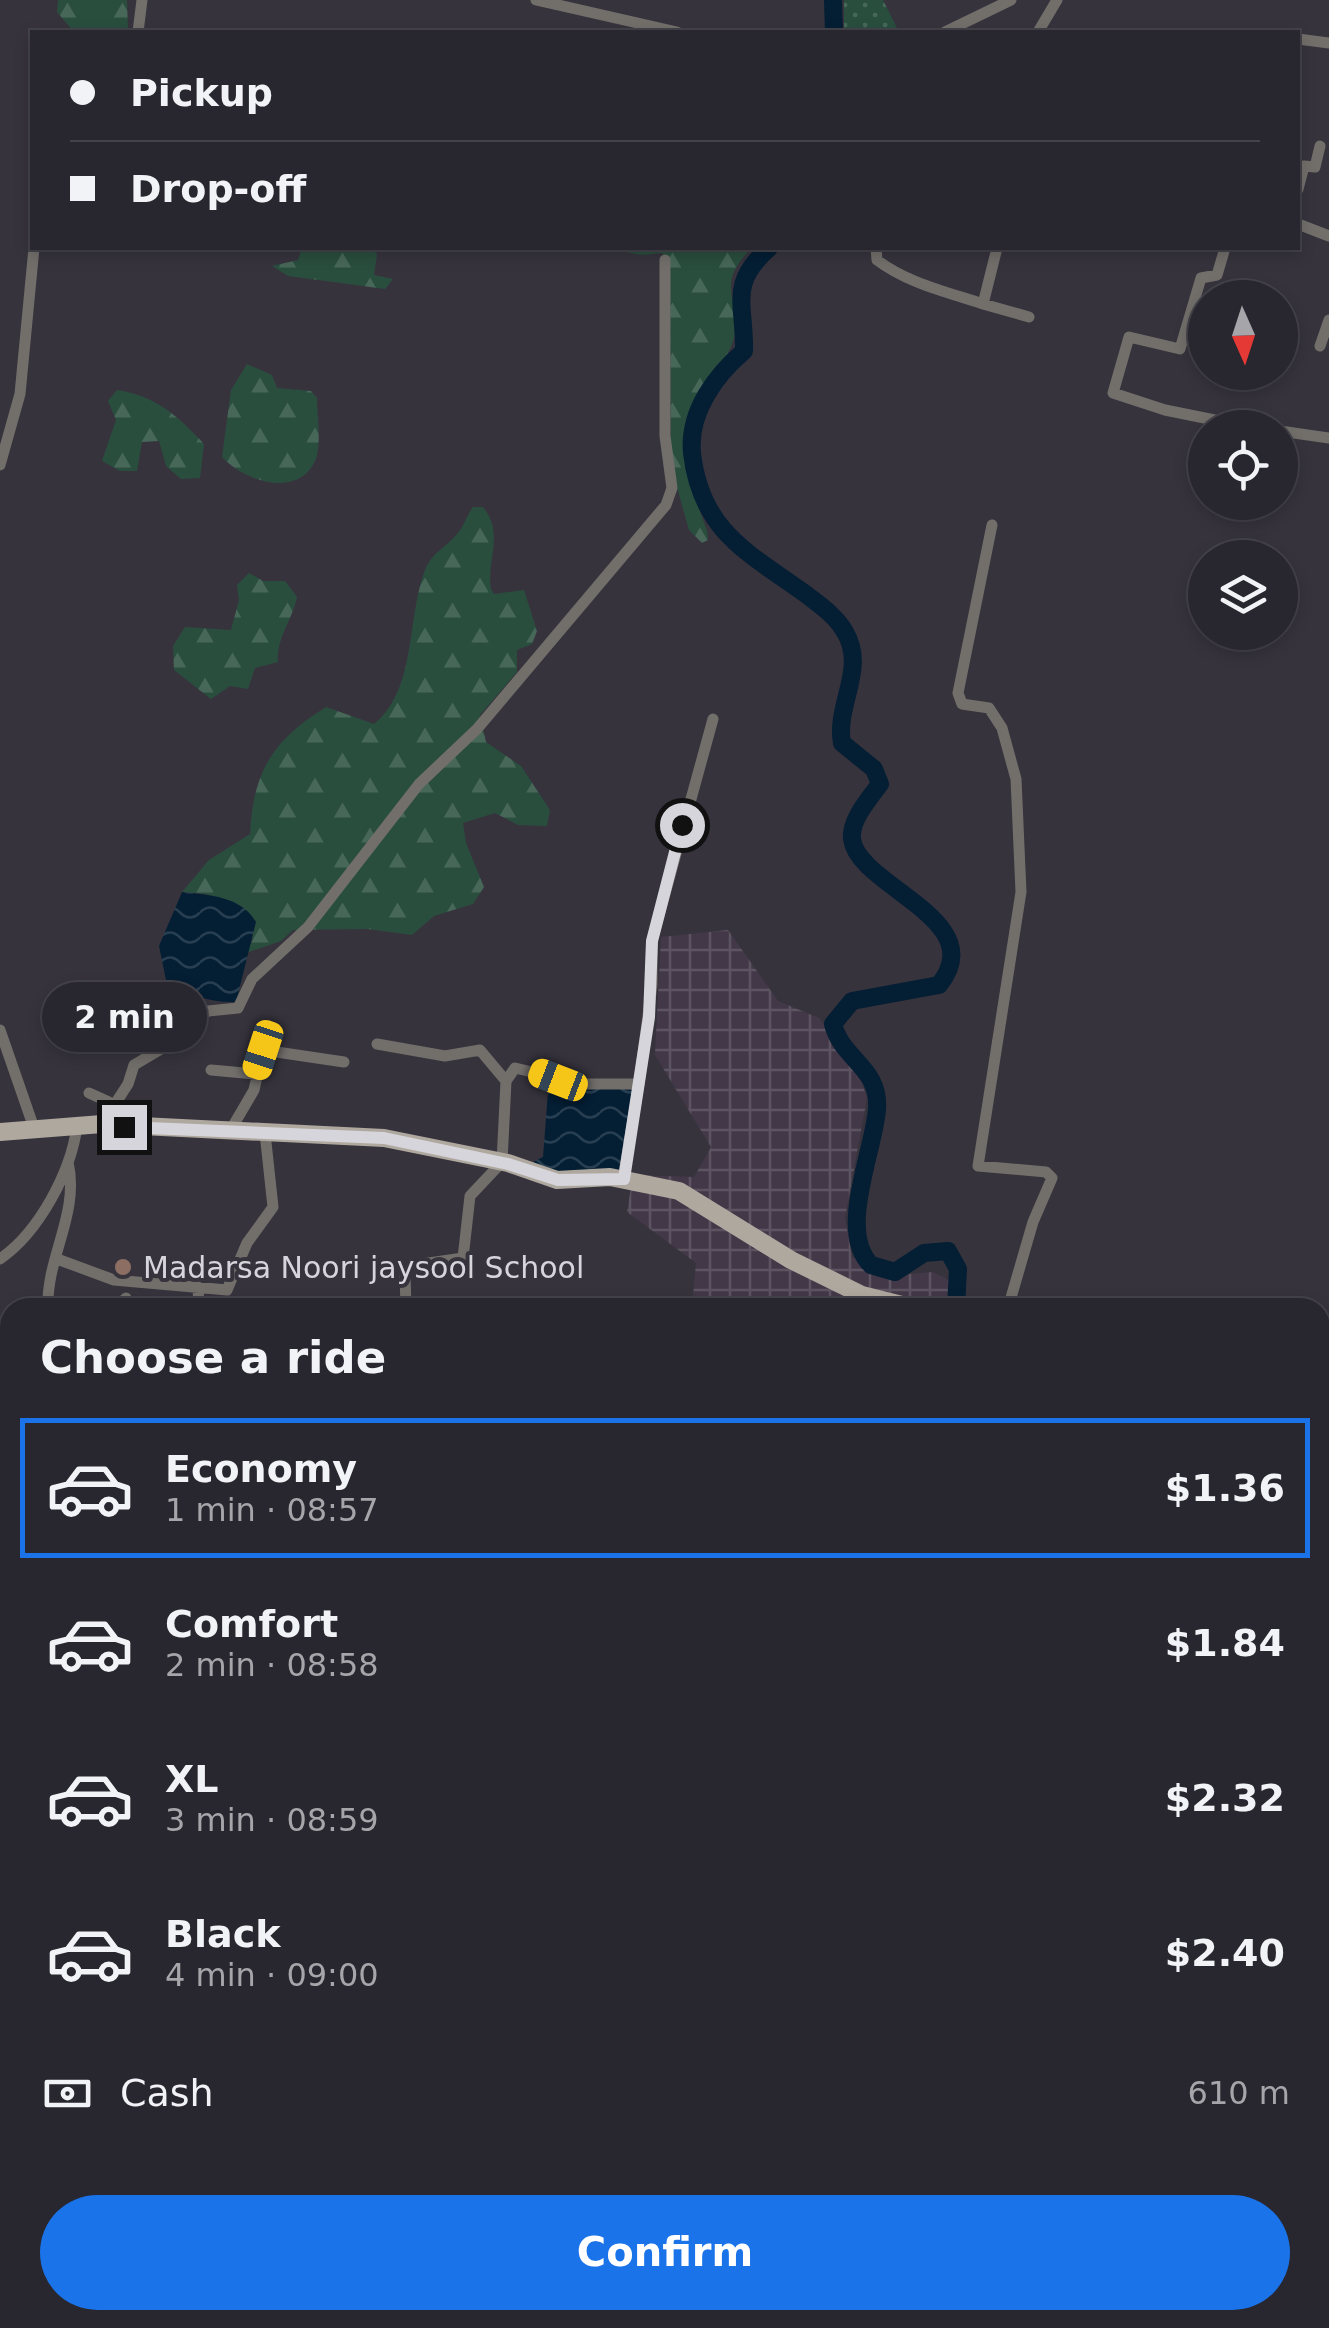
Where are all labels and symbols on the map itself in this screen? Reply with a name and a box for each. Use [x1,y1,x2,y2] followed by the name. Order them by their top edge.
[1188,280,1298,390] north arrow
[660,803,705,848] route start
[42,982,206,1052] callout: 2 min
[239,1017,287,1083] car
[525,1055,591,1105] car
[102,1105,147,1150] route end
[143,1250,584,1285] place label: Madarsa Noori jaysool School
[112,1256,134,1278] marker: Madarsa Noori jaysool School

